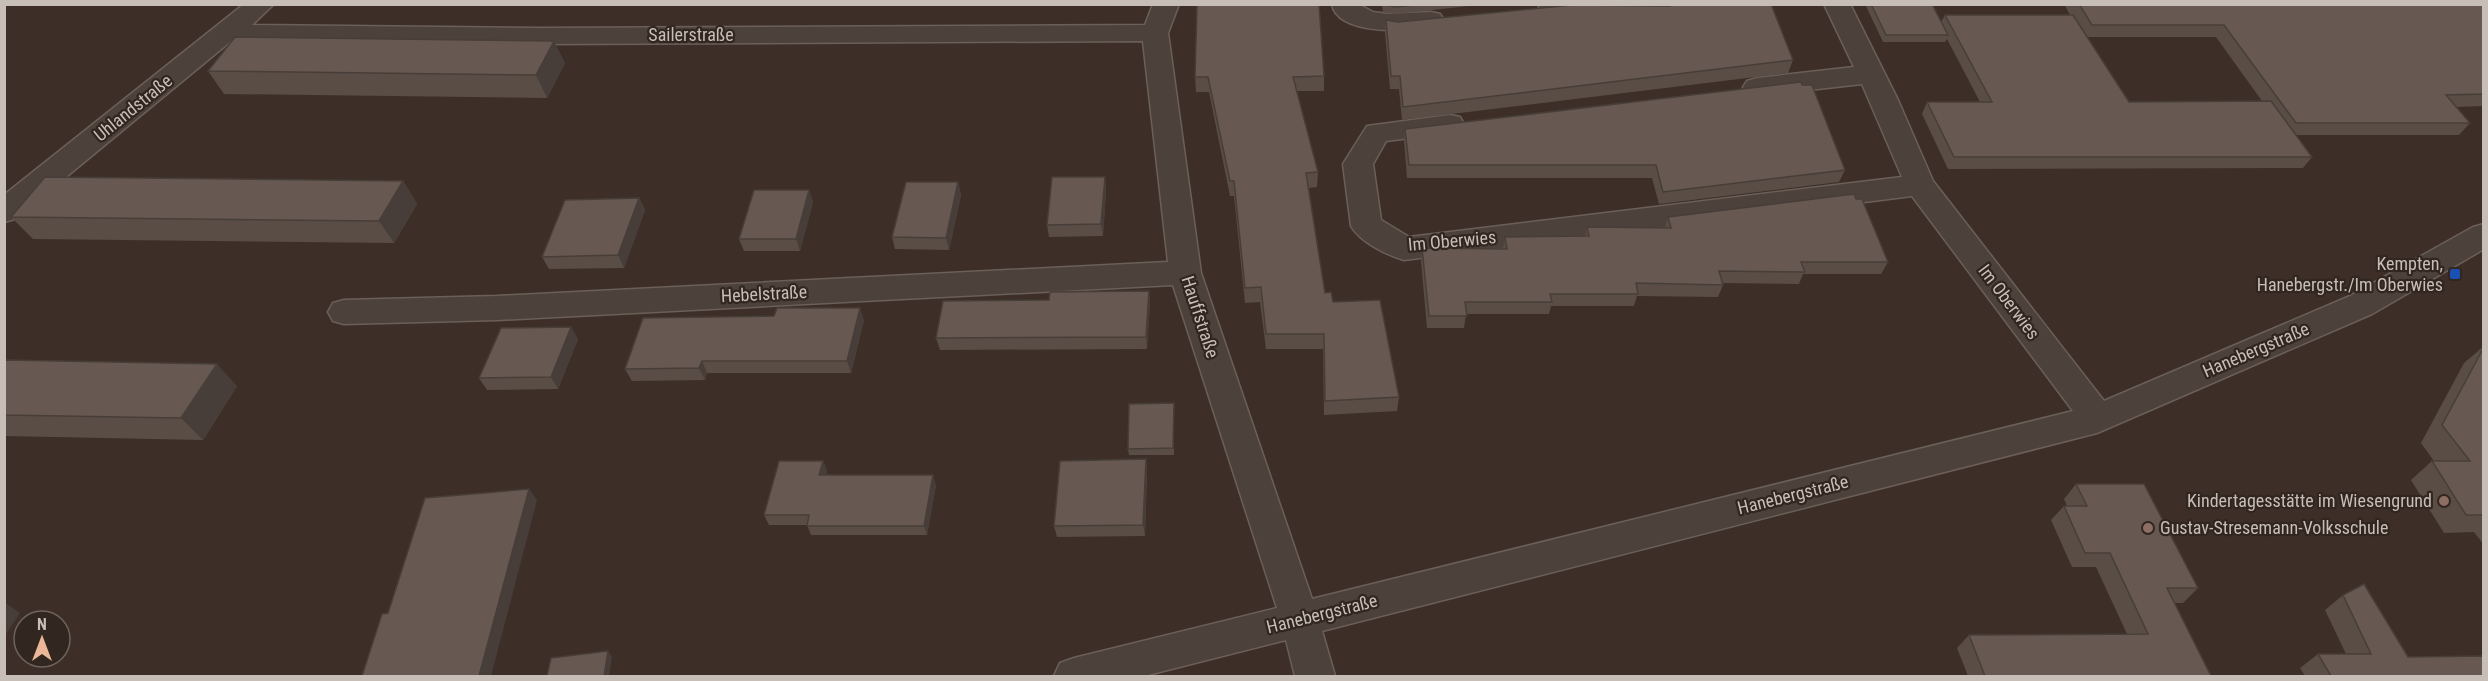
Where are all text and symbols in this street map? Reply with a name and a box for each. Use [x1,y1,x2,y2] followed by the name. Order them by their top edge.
[648,24,734,45] street label: Sailerstraße
[89,70,176,145] street label: Uhlandstraße
[1407,226,1497,255] street label: Im Oberwies
[2257,253,2443,295] place label: Kempten, Hanebergstr./Im Oberwies
[1974,260,2044,343] street label: Im Oberwies
[2448,267,2462,281] marker: Kempten, Hanebergstr./Im Oberwies
[1177,273,1224,361] street label: Hauffstraße
[720,281,808,306] street label: Hebelstraße
[2199,318,2312,381] street label: Hanebergstraße
[1735,471,1851,518] street label: Hanebergstraße
[2187,490,2432,511] place label: Kindertagesstätte im Wiesengrund
[2437,494,2451,508] marker: Kindertagesstätte im Wiesengrund
[2160,517,2388,538] place label: Gustav-Stresemann-Volksschule
[2141,521,2155,535] marker: Gustav-Stresemann-Volksschule
[1264,590,1380,637] street label: Hanebergstraße
[12,609,72,669] north arrow
[37,615,47,634] text: N

